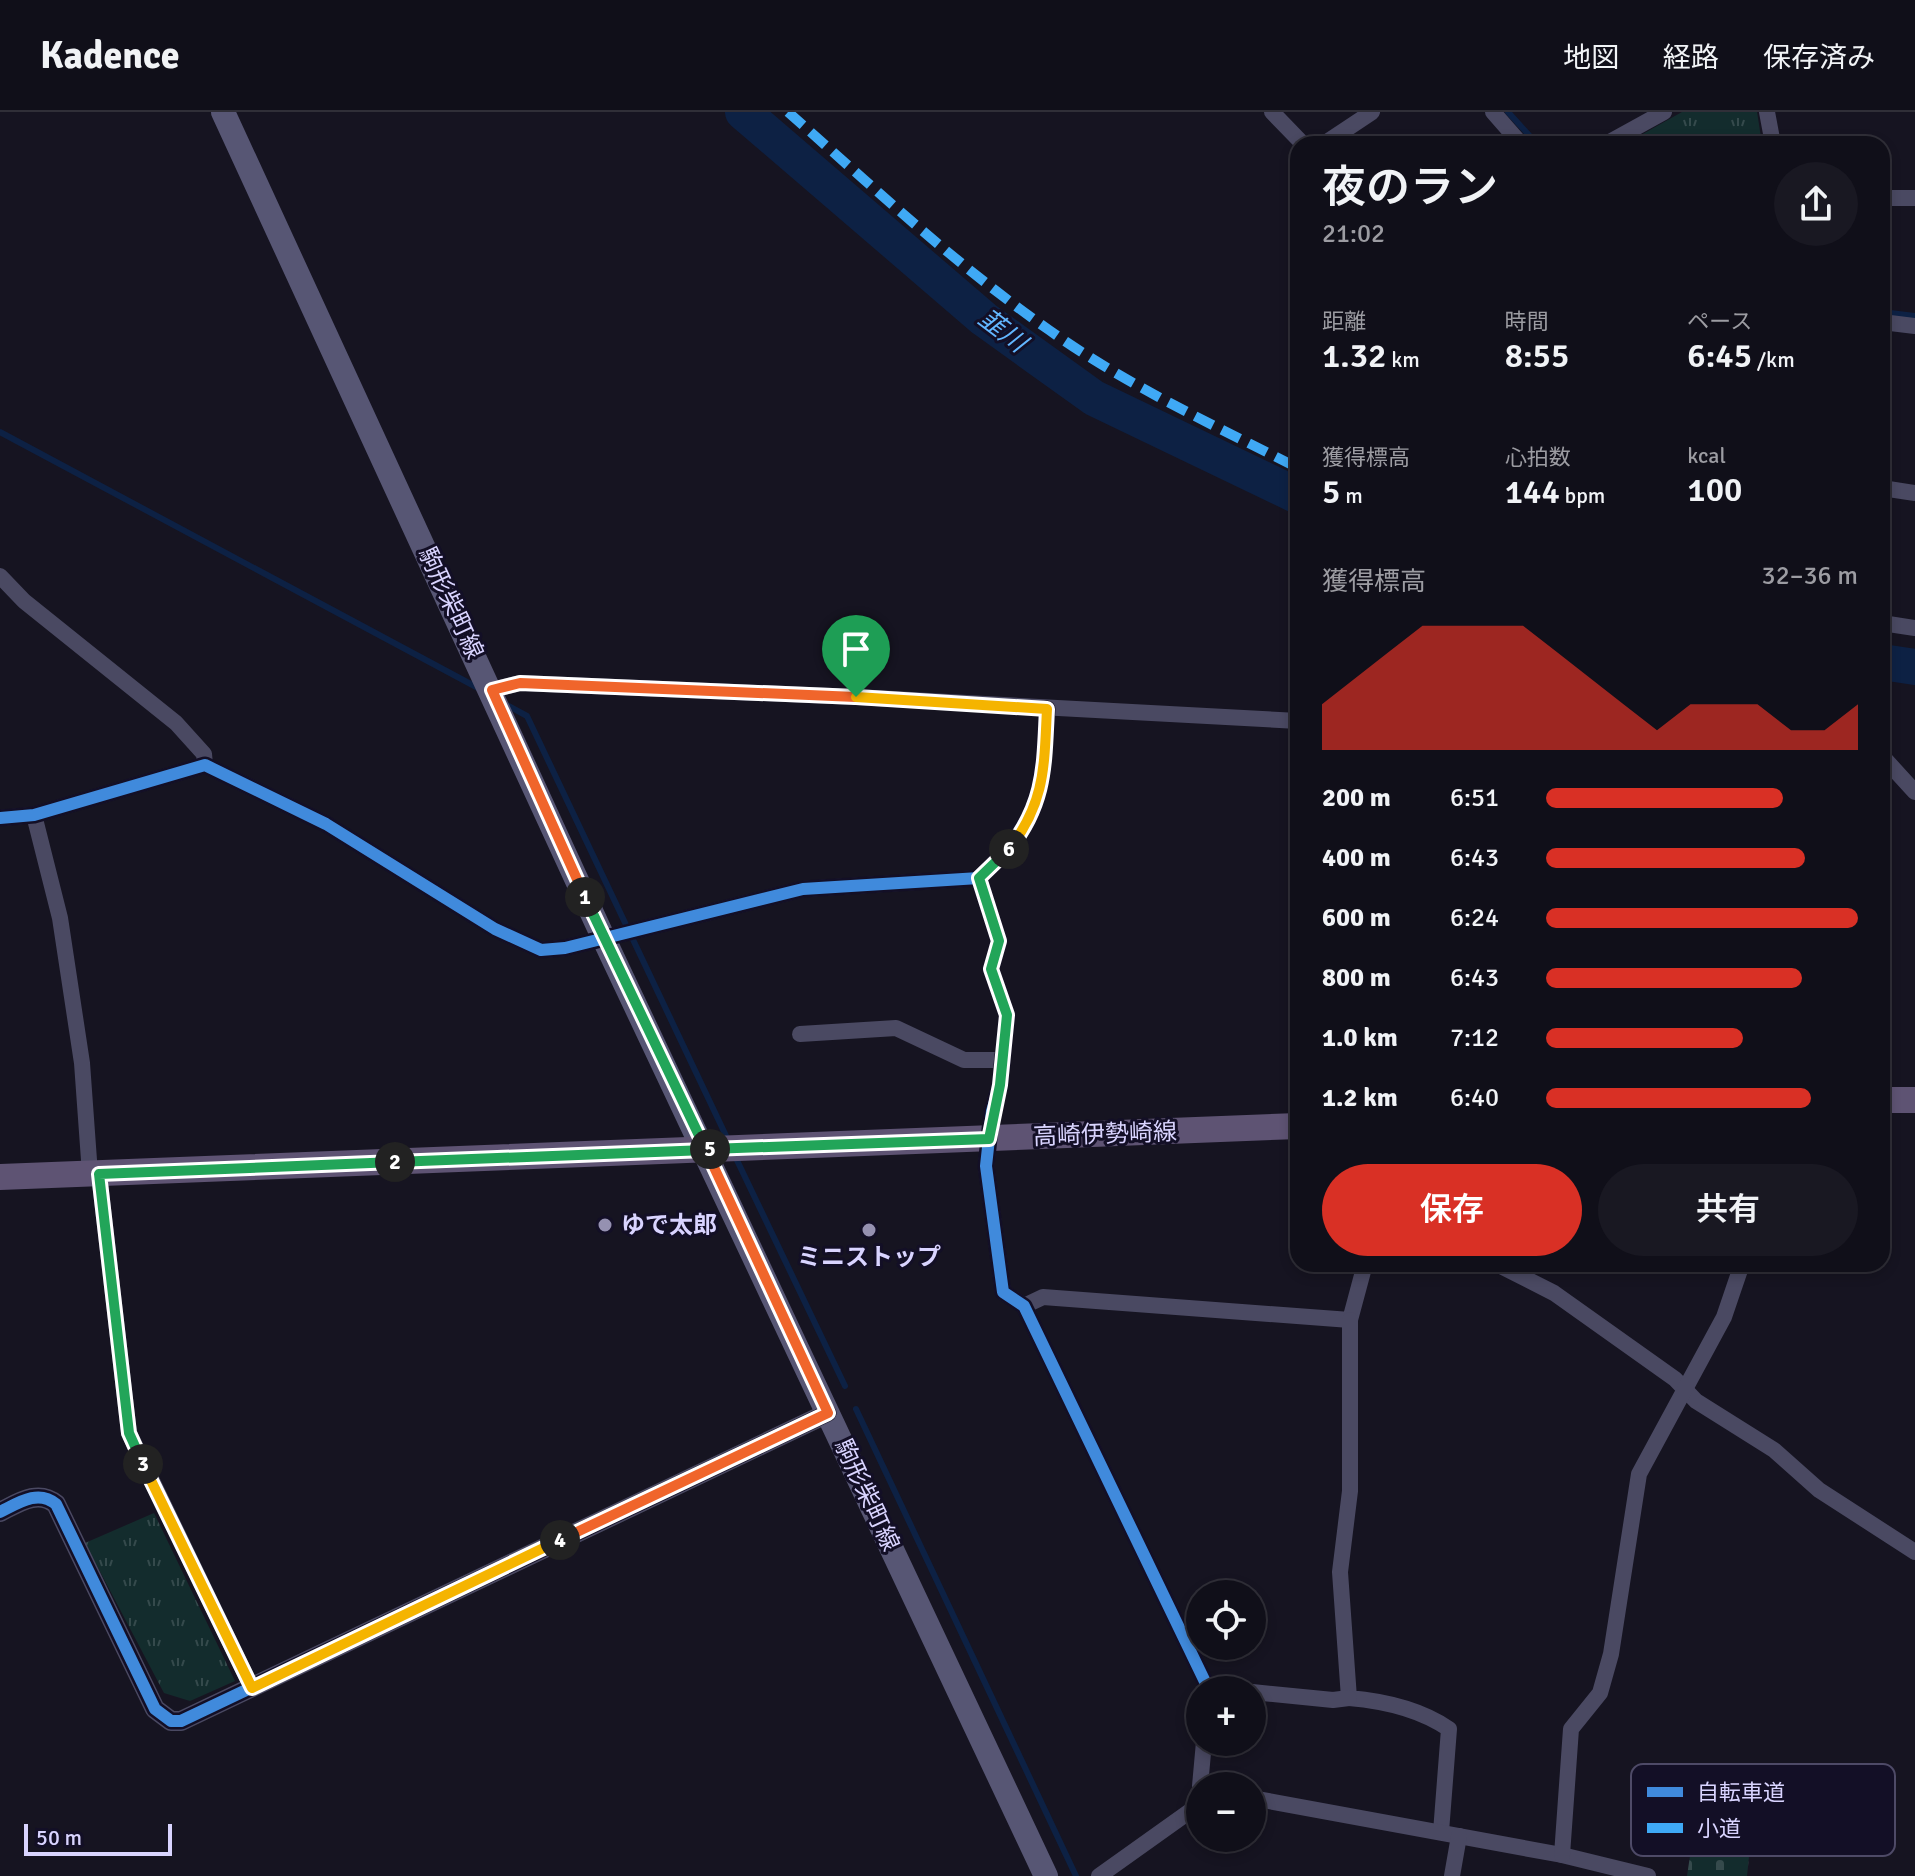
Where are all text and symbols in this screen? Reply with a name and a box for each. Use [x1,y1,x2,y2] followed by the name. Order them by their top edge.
[40,32,180,79] text: Kadence
[1563,41,1619,75] text: 地図
[1663,41,1719,75] text: 経路
[1763,41,1875,75] text: 保存済み
[1322,161,1498,215] text: 夜のラン
[1774,162,1858,246] button: share
[1322,218,1385,250] text: 21:02
[972,303,1035,361] water label: 韮川
[1322,308,1366,335] text: 距離
[1505,308,1549,335] text: 時間
[1687,308,1752,335] text: ペース
[1322,335,1386,377] text: 1.32
[1505,335,1569,377] text: 8:55
[1687,335,1752,377] text: 6:45
[1386,346,1420,373] text: km
[1752,346,1795,373] text: /km
[1687,442,1726,469] text: kcal
[1322,444,1410,471] text: 獲得標高
[1505,444,1571,471] text: 心拍数
[1687,469,1742,511] text: 100
[1322,471,1340,513] text: 5
[1505,471,1560,513] text: 144
[1340,482,1363,509] text: m
[1560,482,1605,509] text: bpm
[412,542,490,664] street label: 駒形柴町線
[1762,560,1858,592] text: 32–36 m
[1322,566,1426,598] text: 獲得標高
[822,615,890,697] pin
[834,627,878,671] icon: arrive
[1322,782,1391,814] text: 200 m
[1450,782,1499,814] text: 6:51
[989,829,1029,869] pin: 6
[1003,835,1015,862] text: 6
[1322,842,1391,874] text: 400 m
[1450,842,1499,874] text: 6:43
[565,877,605,917] pin: 1
[579,883,591,910] text: 1
[1322,902,1391,934] text: 600 m
[1450,902,1499,934] text: 6:24
[1322,962,1391,994] text: 800 m
[1450,962,1499,994] text: 6:43
[1322,1022,1398,1054] text: 1.0 km
[1450,1022,1499,1054] text: 7:12
[1322,1082,1398,1114] text: 1.2 km
[1450,1082,1499,1114] text: 6:40
[1033,1116,1177,1152] street label: 高崎伊勢崎線
[690,1129,730,1169] pin: 5
[704,1135,716,1162] text: 5
[375,1142,415,1182] pin: 2
[389,1148,401,1175] text: 2
[1322,1164,1582,1256] button: 保存
[1598,1164,1858,1256] button: 共有
[621,1210,717,1240] place label: ゆで太郎
[596,1216,614,1234] marker: ゆで太郎
[860,1221,878,1239] marker: ミニストップ
[797,1242,941,1272] place label: ミニストップ
[828,1434,906,1556] street label: 駒形柴町線
[123,1444,163,1484] pin: 3
[137,1450,149,1477] text: 3
[540,1520,580,1560] pin: 4
[554,1526,566,1553] text: 4
[1186,1580,1266,1852] map controls
[1186,1580,1266,1660] button: locate
[1186,1676,1266,1756] button: +
[1631,1764,1895,1856] legend
[1186,1772,1266,1852] button: −
[1697,1779,1785,1806] text: 自転車道
[1697,1815,1741,1842] text: 小道
[24,1820,172,1856] scale bar
[36,1824,82,1851] text: 50 m

